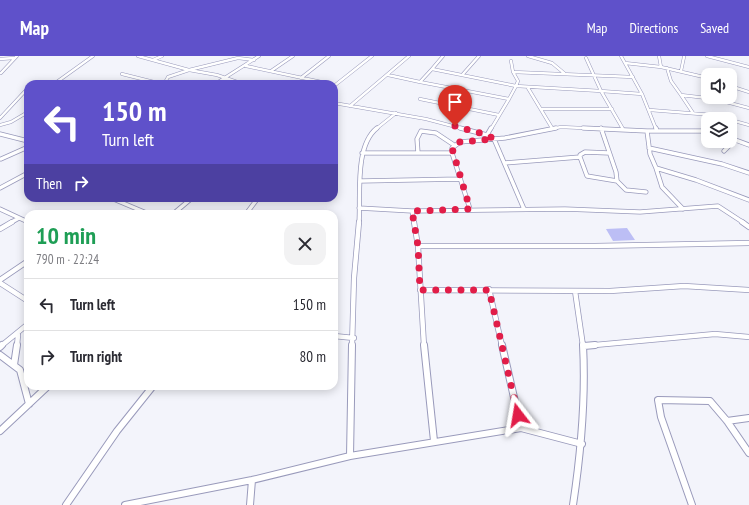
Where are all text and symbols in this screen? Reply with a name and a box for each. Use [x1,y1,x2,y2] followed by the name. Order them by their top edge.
[20,16,49,40] text: Map
[587,19,607,37] text: Map
[629,19,678,37] text: Directions
[700,19,729,37] text: Saved
[701,68,737,148] map controls
[701,68,737,104] button: sound
[438,85,472,126] pin
[444,91,466,113] icon: arrive
[102,92,166,129] text: 150 m
[36,96,88,148] icon: left
[701,112,737,148] button: layers
[102,128,154,151] text: Turn left
[70,172,92,194] icon: right
[36,174,62,193] text: Then
[36,220,96,251] text: 10 min
[284,223,326,265] button: close
[36,251,99,268] text: 790 m · 22:24
[36,294,58,316] icon: left
[70,295,115,314] text: Turn left
[293,295,326,314] text: 150 m
[36,346,58,368] icon: right
[70,347,122,366] text: Turn right
[300,347,326,366] text: 80 m
[497,394,539,436] position arrow

